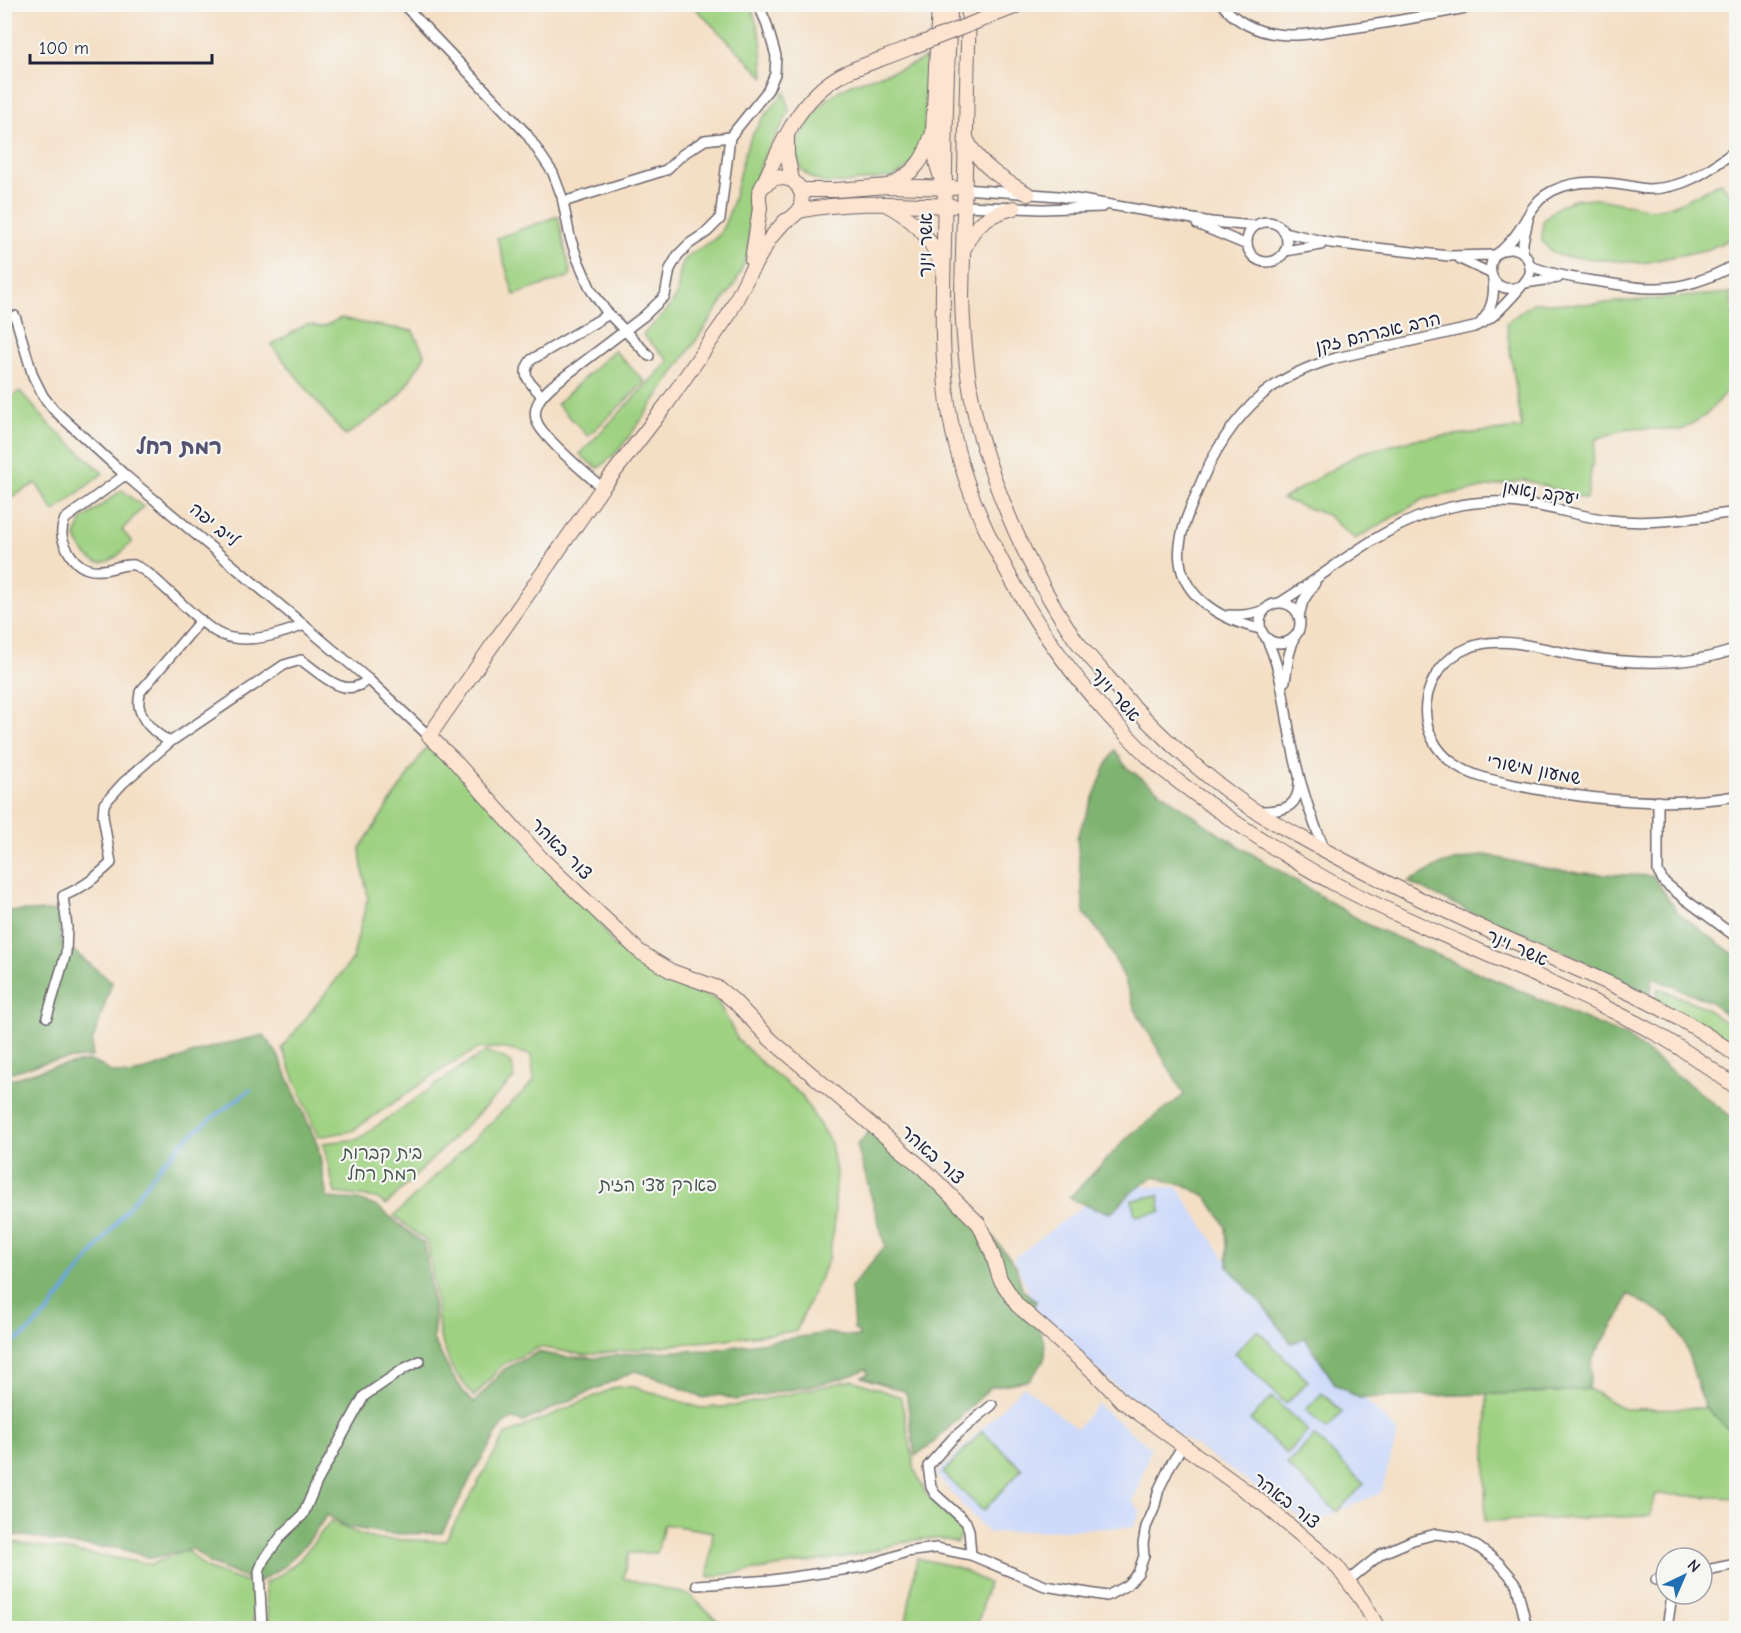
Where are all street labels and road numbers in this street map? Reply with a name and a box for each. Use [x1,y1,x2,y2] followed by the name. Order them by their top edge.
[915,212,937,278] street label: אשר וינר
[1313,308,1443,358] street label: הרב אברהם זקן
[1501,477,1581,509] street label: יעקב נאמן
[185,499,243,552] street label: לייב יפה
[1085,664,1145,726] street label: אשר וינר
[1485,751,1583,790] street label: שמעון מישורי
[526,814,596,884] street label: צור באהר
[1483,925,1551,971] street label: אשר וינר
[896,1121,968,1189] street label: צור באהר
[1249,1469,1323,1533] street label: צור באהר

